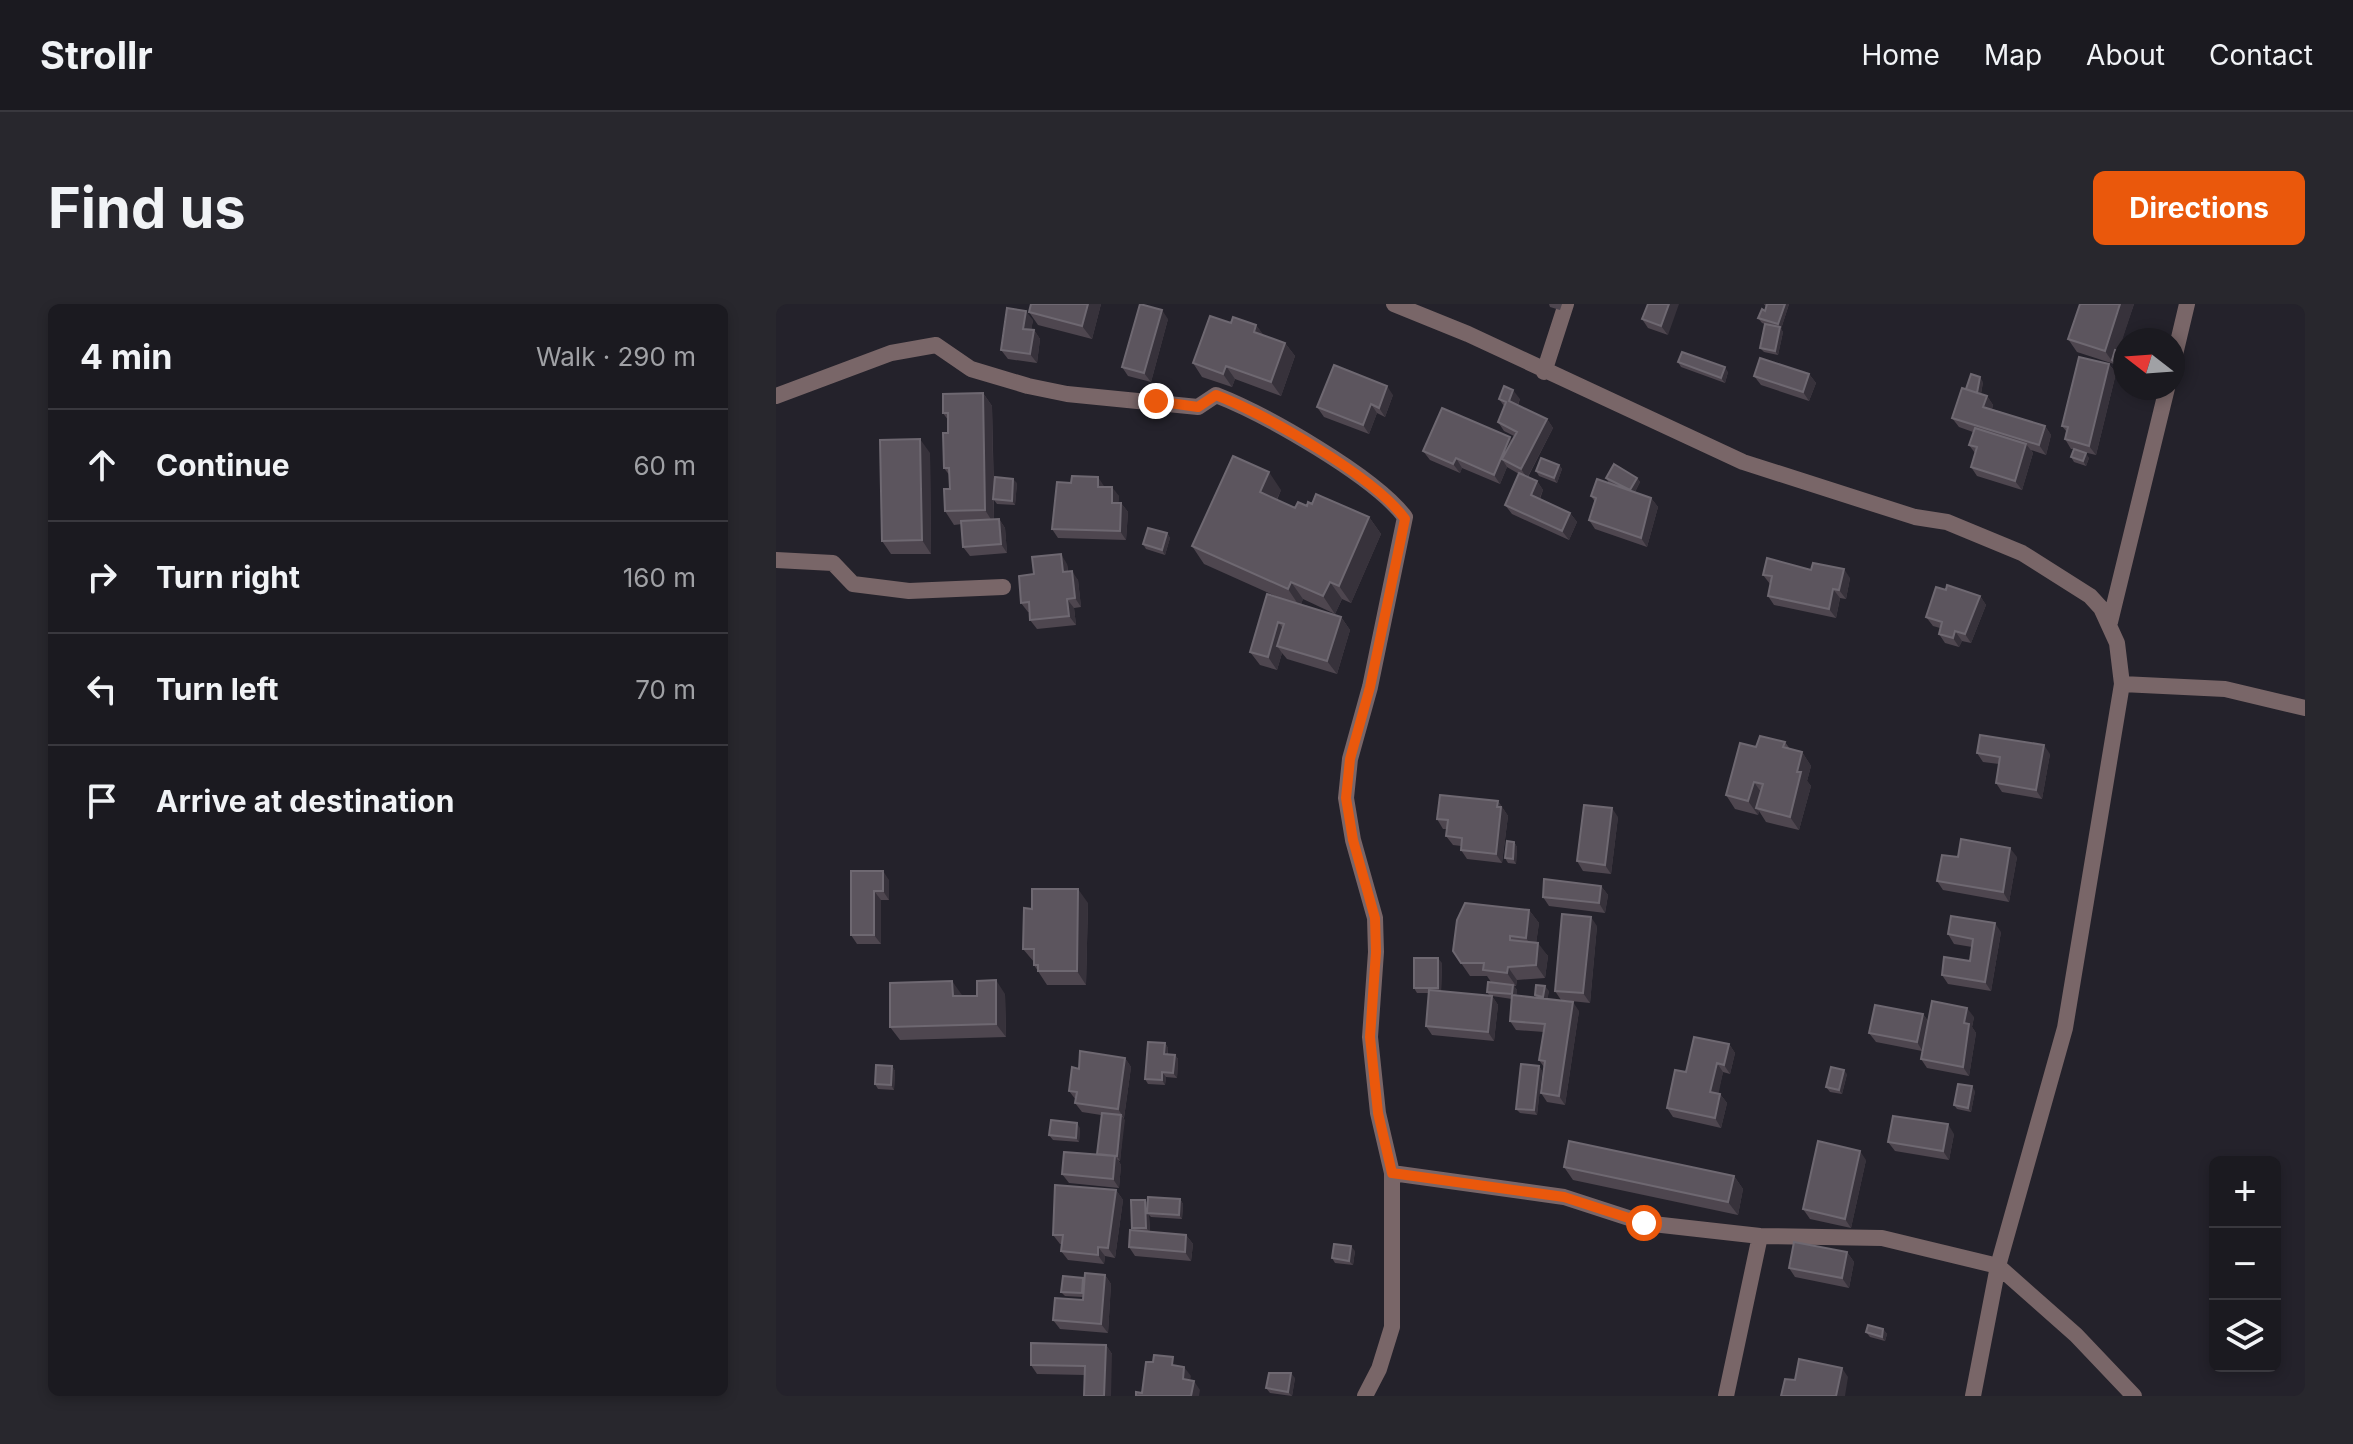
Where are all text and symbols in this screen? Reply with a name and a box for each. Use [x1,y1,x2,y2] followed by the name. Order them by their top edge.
[40,32,153,78] text: Strollr
[1861,38,1940,72] text: Home
[1984,38,2042,72] text: Map
[2086,38,2165,72] text: About
[2209,38,2313,72] text: Contact
[2093,171,2305,245] button: Directions
[48,174,246,242] text: Find us
[2113,328,2185,400] north arrow
[80,336,172,377] text: 4 min
[536,341,696,372] text: Walk · 290 m
[1138,383,1174,419] route end
[80,443,124,487] icon: ahead
[156,447,290,483] text: Continue
[633,450,696,481] text: 60 m
[80,555,124,599] icon: right
[156,559,300,595] text: Turn right
[623,562,696,593] text: 160 m
[80,667,124,711] icon: left
[156,671,278,707] text: Turn left
[635,674,696,705] text: 70 m
[80,779,124,823] icon: arrive
[156,783,454,819] text: Arrive at destination
[2209,1156,2281,1372] map controls
[2209,1156,2281,1228] button: +
[1626,1205,1662,1241] route start
[2209,1228,2281,1300] button: −
[2209,1300,2281,1372] button: layers

